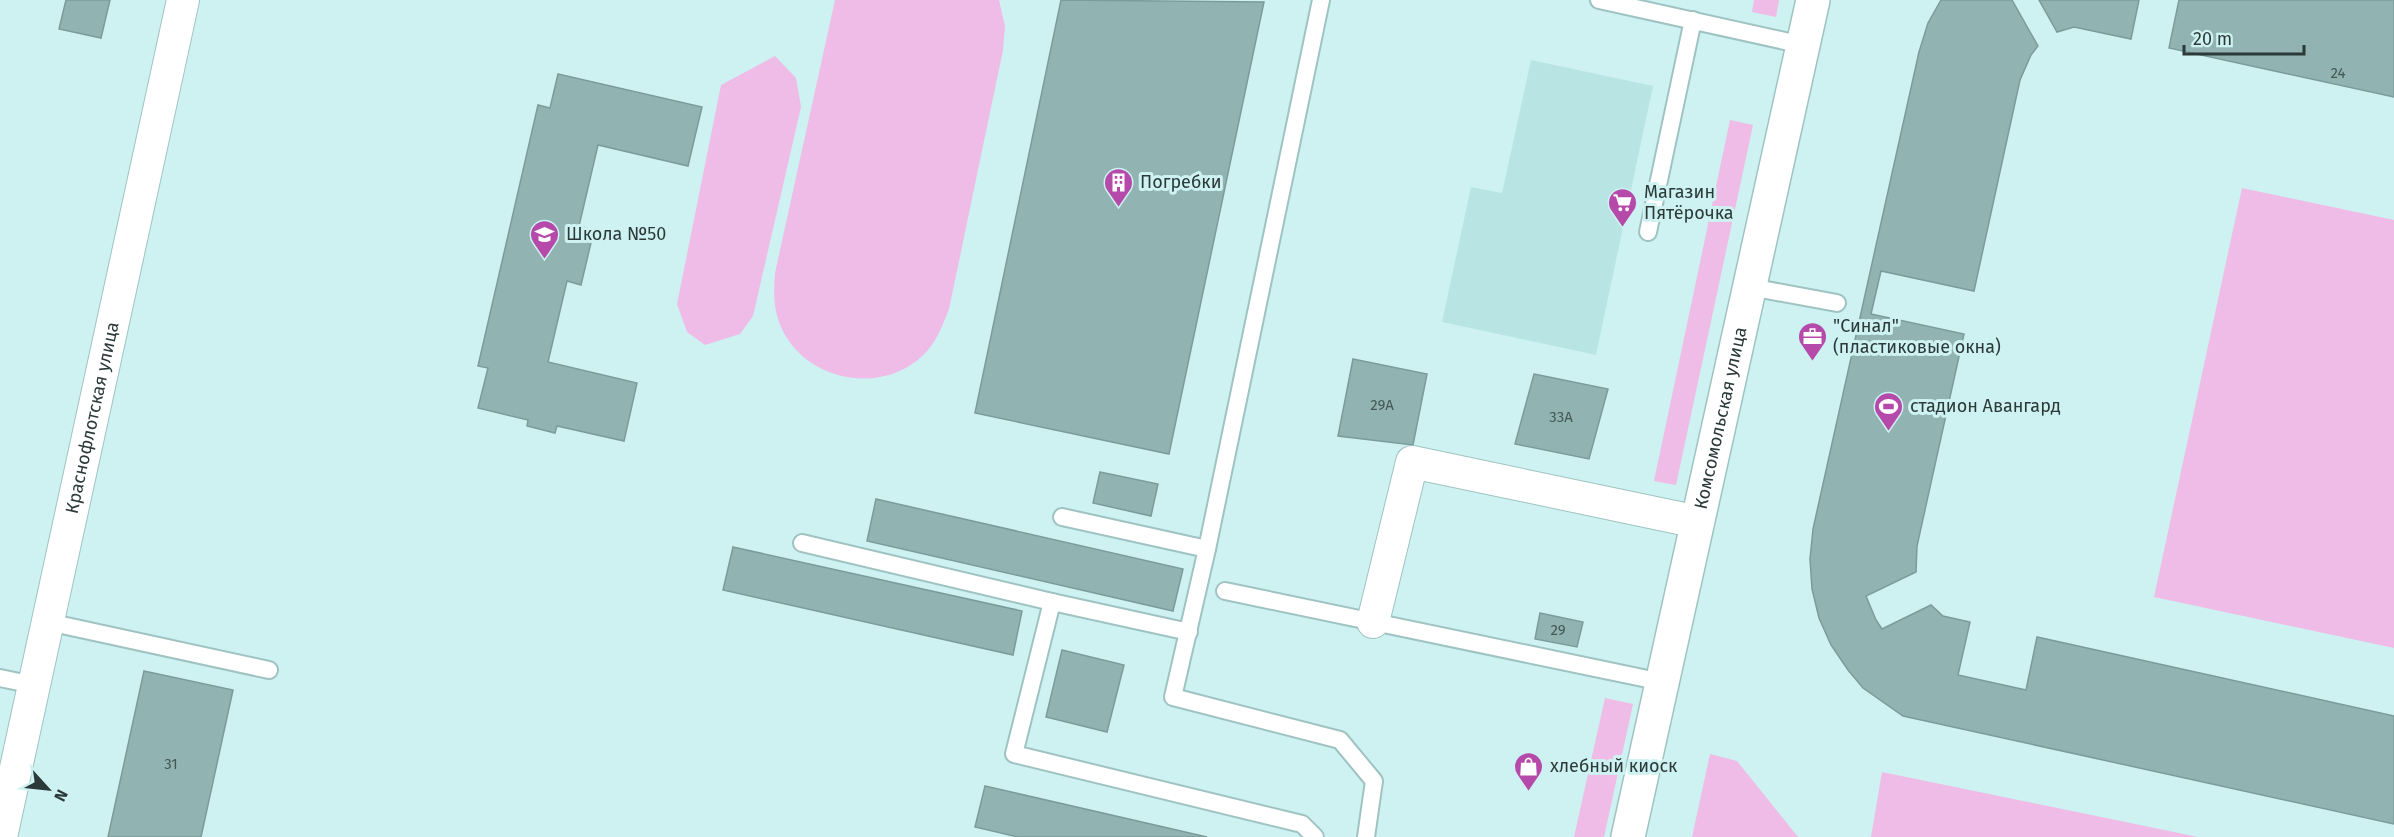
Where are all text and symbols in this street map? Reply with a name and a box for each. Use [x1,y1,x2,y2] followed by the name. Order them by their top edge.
[2184,18,2304,56] scale bar
[2193,28,2232,50] text: 20 m
[2330,64,2346,82] house number: 24
[1103,166,1135,208] building icon: Погребки
[1140,171,1221,193] place label: Погребки
[1644,181,1734,224] place label: Магазин Пятёрочка
[1607,186,1639,228] supermarket icon: Магазин Пятёрочка
[529,218,561,260] school or university icon: Школа №50
[566,223,666,245] place label: Школа №50
[1833,315,2001,358] place label: "Синал" (пластиковые окна)
[61,320,124,516] street label: Краснофлотская улица
[1796,320,1828,362] office icon: "Синал" (пластиковые окна)
[1690,325,1751,511] street label: Комсомольская улица
[1873,390,1905,432] sports icon: стадион Авангард
[1910,395,2061,417] place label: стадион Авангард
[1370,396,1394,414] house number: 29А
[1549,408,1573,426] house number: 33А
[1550,621,1566,639] house number: 29
[1513,750,1545,792] shop icon: хлебный киоск
[164,755,178,773] house number: 31
[1550,755,1678,777] place label: хлебный киоск
[18,759,78,819] north arrow
[50,787,72,805] text: N

